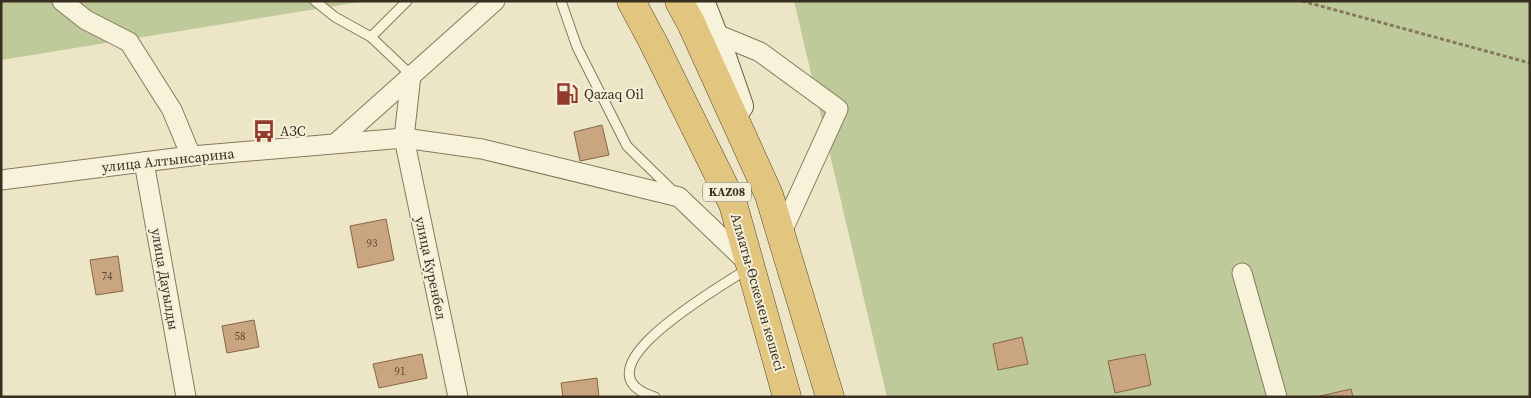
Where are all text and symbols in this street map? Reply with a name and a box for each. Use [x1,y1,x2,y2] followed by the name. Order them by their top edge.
[554,81,580,107] fuel station icon: Qazaq Oil
[584,84,644,104] place label: Qazaq Oil
[251,118,277,144] bus stop icon: АЗС
[280,121,306,141] place label: АЗС
[101,143,236,177] street label: улица Алтынсарина
[703,182,751,202] road number: KAZ08
[726,211,790,373] street label: Алматы-Өскемен көшесі
[410,215,452,321] street label: улица Куренбел
[146,227,184,331] street label: улица Дауылды
[367,236,378,251] house number: 93
[102,269,113,284] house number: 74
[235,329,246,344] house number: 58
[395,364,406,379] house number: 91

